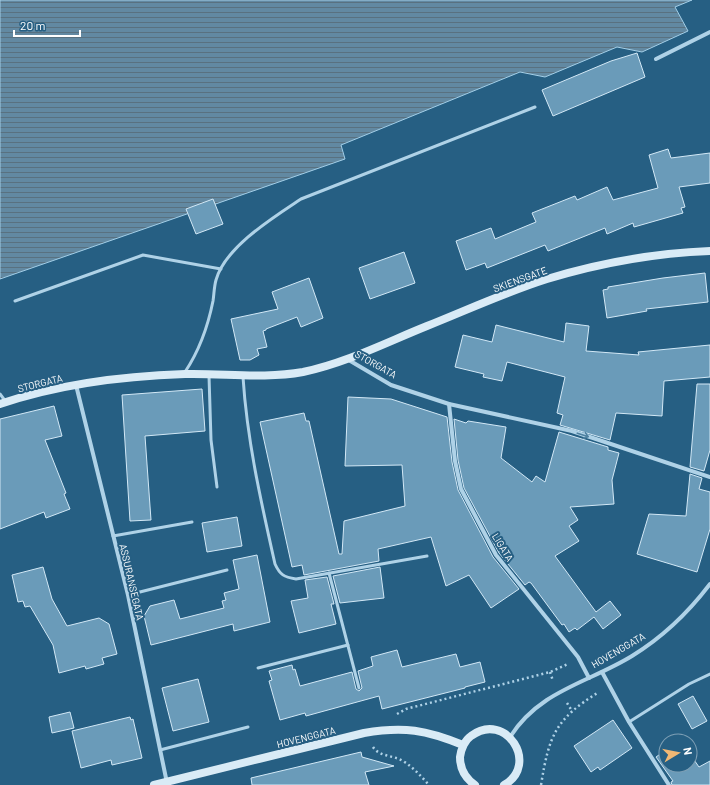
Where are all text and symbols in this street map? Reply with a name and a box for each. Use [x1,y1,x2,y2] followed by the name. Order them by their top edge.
[14,12,80,38] scale bar
[20,18,46,32] text: 20 m
[491,264,549,294] street label: SKIENSGATE
[353,348,399,380] street label: STORGATA
[16,372,64,394] street label: STORGATA
[576,432,589,439] one-way arrow
[490,531,516,563] street label: LIGATA
[117,543,147,621] street label: ASSURANSEGATA
[589,630,647,670] street label: HOVENGGATA
[275,724,337,750] street label: HOVENGGATA
[658,733,698,773] north arrow
[681,746,695,756] text: N

